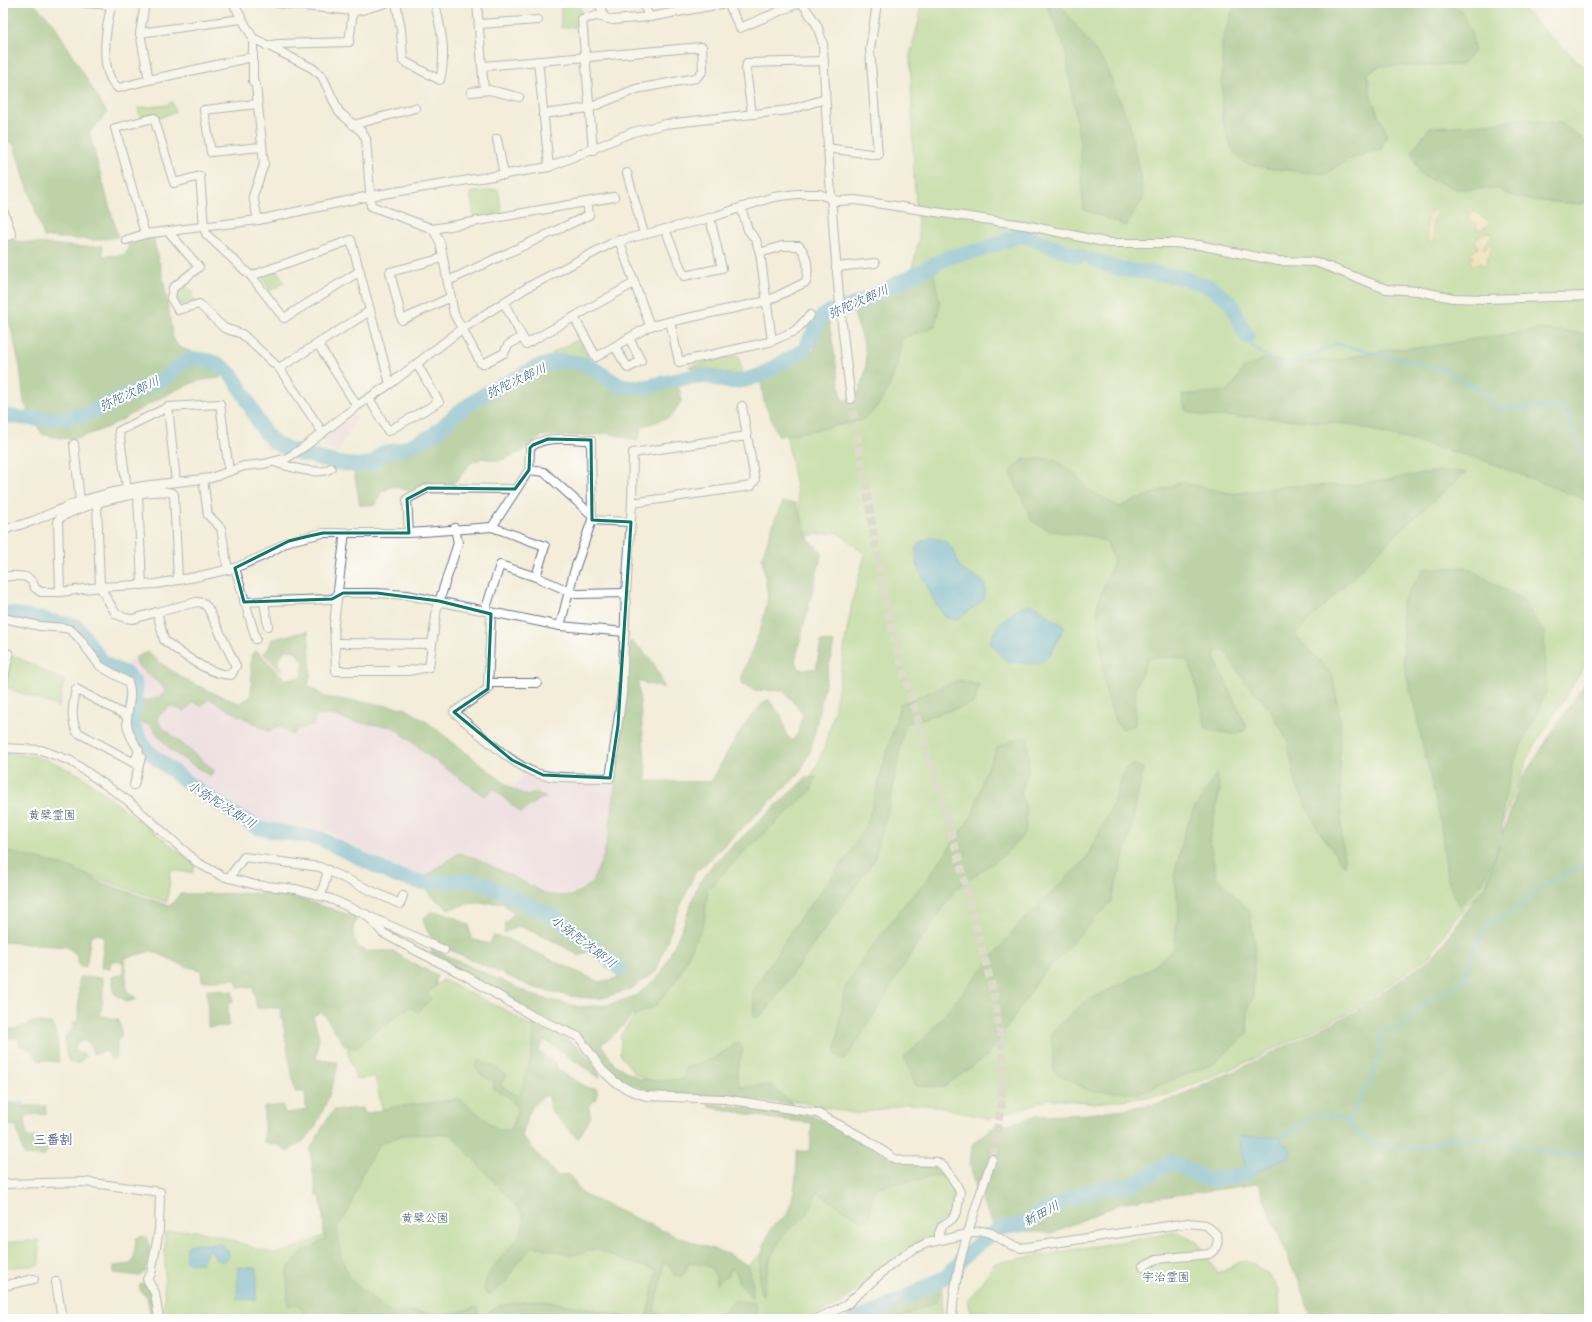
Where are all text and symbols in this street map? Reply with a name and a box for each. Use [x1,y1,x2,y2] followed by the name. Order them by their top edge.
[825,281,891,322] water label: 弥陀次郎川
[484,360,549,401] water label: 弥陀次郎川
[97,373,162,414] water label: 弥陀次郎川
[185,777,259,831] water label: 小弥陀次郎川
[28,808,76,822] park label: 黄檗霊園
[548,912,619,971] water label: 小弥陀次郎川
[33,1132,73,1147] district label: 三番割
[1020,1198,1062,1229] water label: 新田川
[401,1211,449,1225] park label: 黄檗公園
[1142,1270,1190,1284] park label: 宇治霊園

